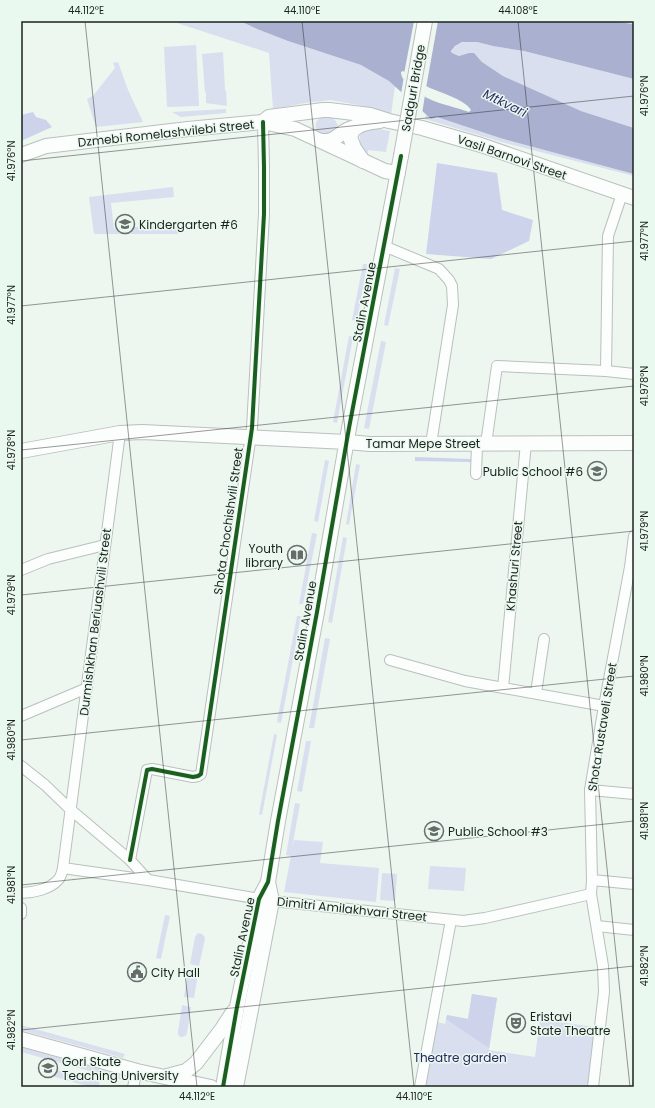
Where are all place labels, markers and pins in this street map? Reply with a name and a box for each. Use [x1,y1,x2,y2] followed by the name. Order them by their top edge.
[114,213,136,235] school or university icon: Kindergarten #6
[139,216,238,233] place label: Kindergarten #6
[586,460,608,482] school or university icon: Public School #6
[483,463,583,480] place label: Public School #6
[245,540,283,571] place label: Youth library
[286,544,308,566] library icon: Youth library
[423,820,445,842] school or university icon: Public School #3
[448,823,548,840] place label: Public School #3
[126,961,148,983] public building icon: City Hall
[151,964,200,981] place label: City Hall
[530,1008,611,1039] place label: Eristavi State Theatre
[505,1012,527,1034] theatre icon: Eristavi State Theatre
[62,1053,179,1084] place label: Gori State Teaching University
[37,1057,59,1079] school or university icon: Gori State Teaching University

